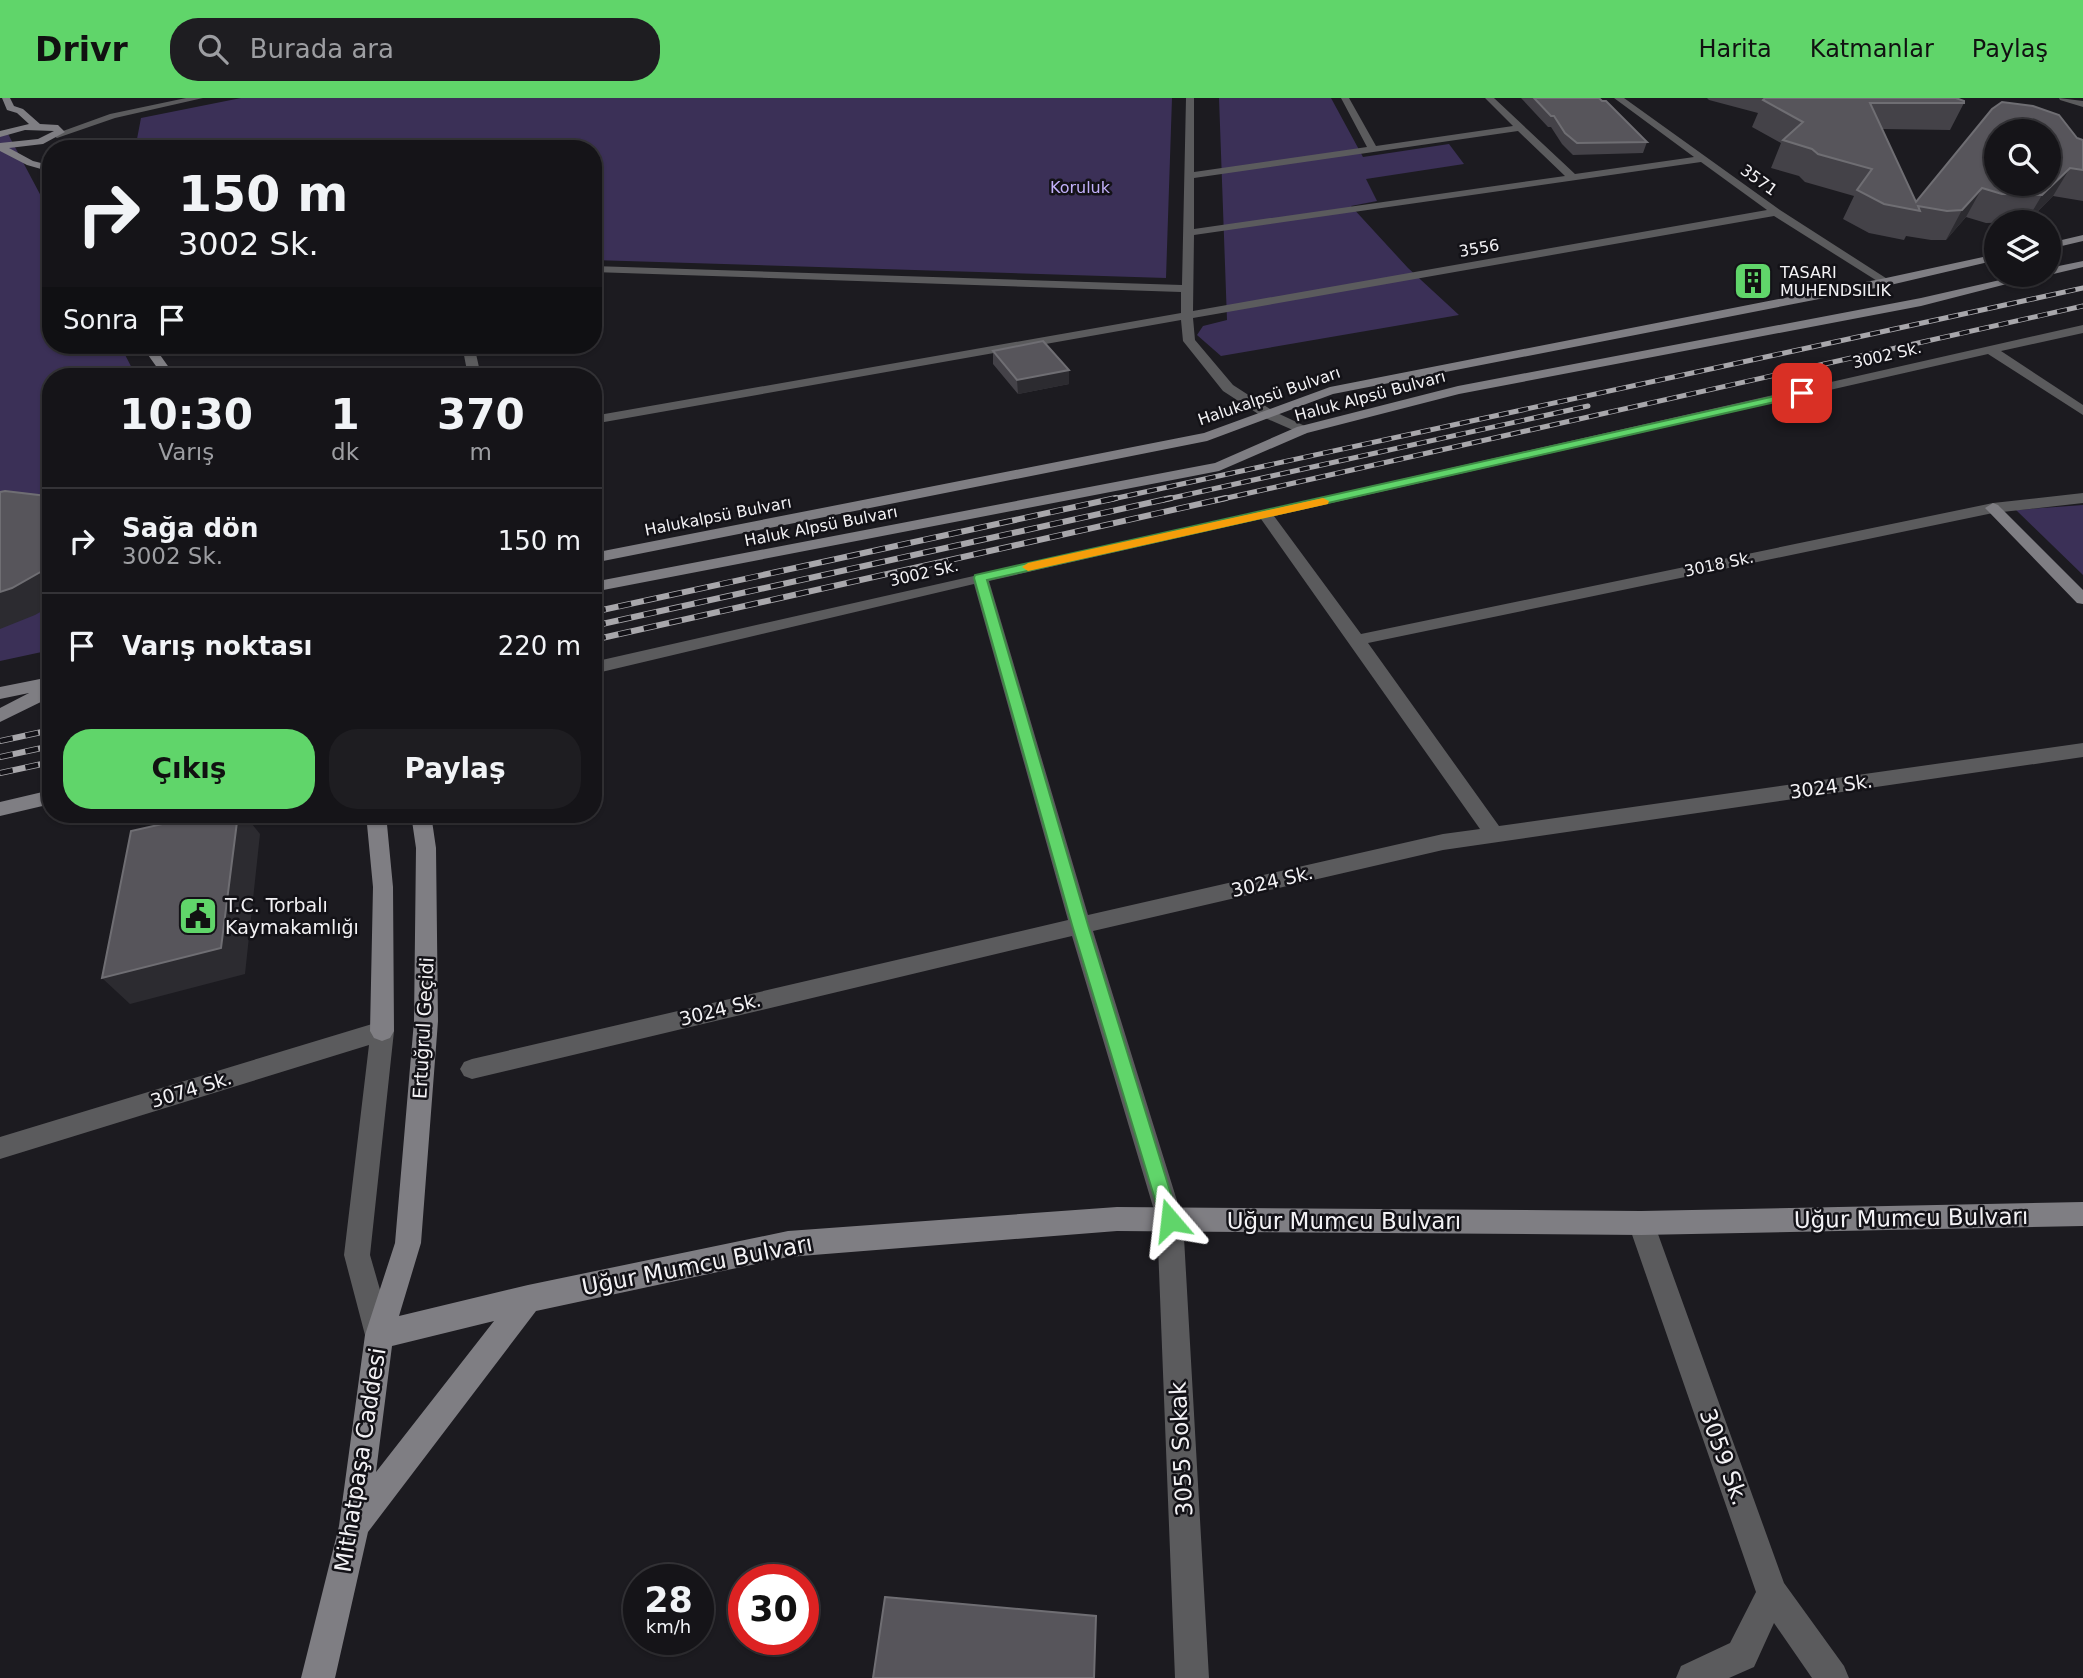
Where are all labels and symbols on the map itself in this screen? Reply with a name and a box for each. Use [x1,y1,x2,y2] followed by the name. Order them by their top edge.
[1737,160,1781,200] street label: 3571
[1050,178,1111,197] park label: Koruluk
[1457,235,1501,261] street label: 3556
[1732,260,1774,302] building icon: TASARI MUHENDSILIK
[1779,263,1891,300] place label: TASARI MUHENDSILIK
[1851,338,1923,372] street label: 3002 Sk.
[1195,363,1343,429] street label: Halukalpsü Bulvarı
[1772,363,1832,423] pin
[1292,367,1448,425] street label: Haluk Alpsü Bulvarı
[643,492,793,540] street label: Halukalpsü Bulvarı
[743,502,899,550] street label: Haluk Alpsü Bulvarı
[1683,547,1755,581] street label: 3018 Sk.
[888,556,960,590] street label: 3002 Sk.
[1788,769,1874,803] street label: 3024 Sk.
[1229,861,1315,901] street label: 3024 Sk.
[224,894,359,938] place label: T.C. Torbalı Kaymakamlığı
[177,895,219,937] public building icon: T.C. Torbalı Kaymakamlığı
[408,957,438,1099] street label: Ertuğrul Geçidi
[677,988,763,1030] street label: 3024 Sk.
[148,1066,234,1112] street label: 3074 Sk.
[1133,1183,1207,1257] position arrow
[1794,1203,2028,1233] street label: Uğur Mumcu Bulvarı
[1227,1208,1461,1234] street label: Uğur Mumcu Bulvarı
[579,1230,815,1300] street label: Uğur Mumcu Bulvarı
[329,1346,391,1574] street label: Mithatpaşa Caddesi
[1164,1380,1198,1517] street label: 3055 Sokak
[1694,1405,1754,1509] street label: 3059 Sk.
[728,1564,819,1655] speed limit sign: 30

